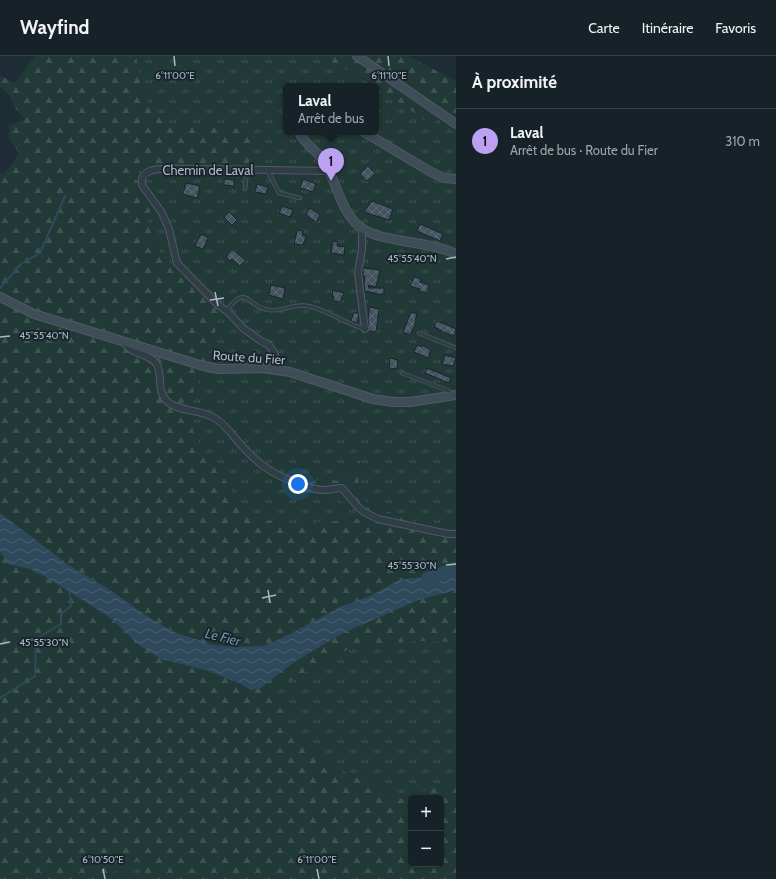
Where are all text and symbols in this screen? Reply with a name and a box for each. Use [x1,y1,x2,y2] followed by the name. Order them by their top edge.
[20,16,89,39] text: Wayfind
[588,19,620,37] text: Carte
[642,19,693,37] text: Itinéraire
[715,19,756,37] text: Favoris
[155,69,195,82] text: 6°11'00"E
[371,69,407,82] text: 6°11'10"E
[472,72,557,92] text: À proximité
[283,83,379,135] popup
[298,92,331,110] text: Laval
[298,110,364,126] text: Arrêt de bus
[510,124,543,142] text: Laval
[483,133,487,149] text: 1
[725,133,760,149] text: 310 m
[510,142,658,158] text: Arrêt de bus · Route du Fier
[318,148,344,181] pin: 1
[162,162,254,178] street label: Chemin de Laval
[387,252,437,265] text: 45°55'40"N
[19,329,69,342] text: 45°55'40"N
[212,346,287,368] street label: Route du Fier
[288,474,308,494] your location
[387,559,437,572] text: 45°55'30"N
[203,624,243,650] water label: Le Fier
[19,636,69,649] text: 45°55'30"N
[408,795,444,867] map controls
[408,795,444,831] button: +
[408,831,444,867] button: −
[82,853,124,866] text: 6°10'50"E
[297,853,337,866] text: 6°11'00"E

